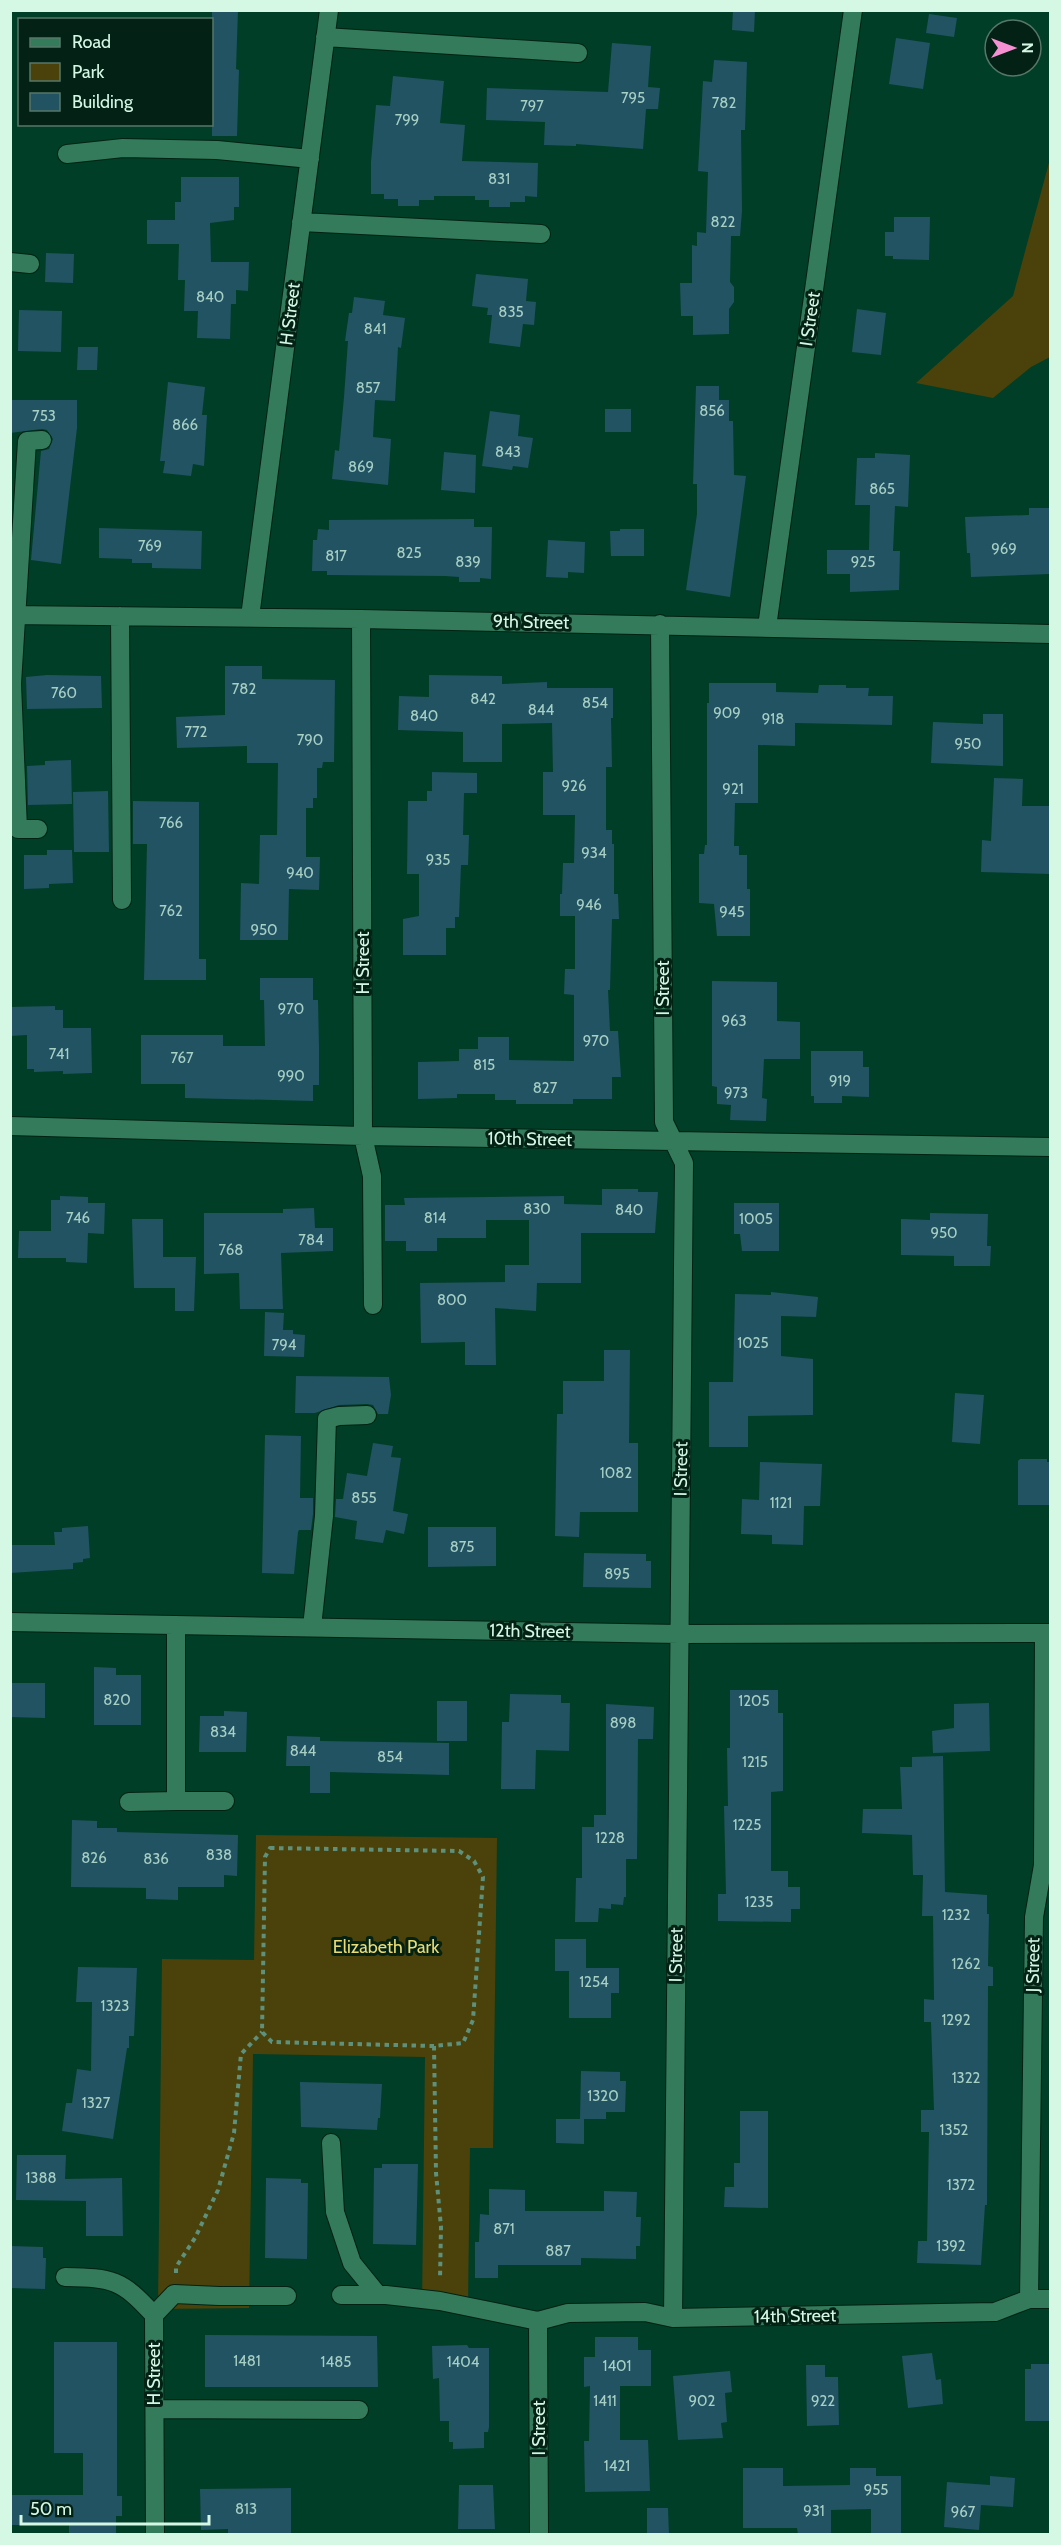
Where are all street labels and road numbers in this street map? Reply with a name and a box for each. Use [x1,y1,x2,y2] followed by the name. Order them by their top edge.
[275,281,305,347] street label: H Street
[795,290,825,348] street label: I Street
[493,610,569,634] street label: 9th Street
[352,931,374,995] street label: H Street
[652,961,674,1015] street label: I Street
[488,1127,572,1151] street label: 10th Street
[670,1441,692,1497] street label: I Street
[489,1619,571,1643] street label: 12th Street
[665,1927,687,1983] street label: I Street
[1022,1937,1044,1994] street label: J Street
[754,2304,836,2328] street label: 14th Street
[143,2342,165,2406] street label: H Street
[528,2401,550,2455] street label: I Street

